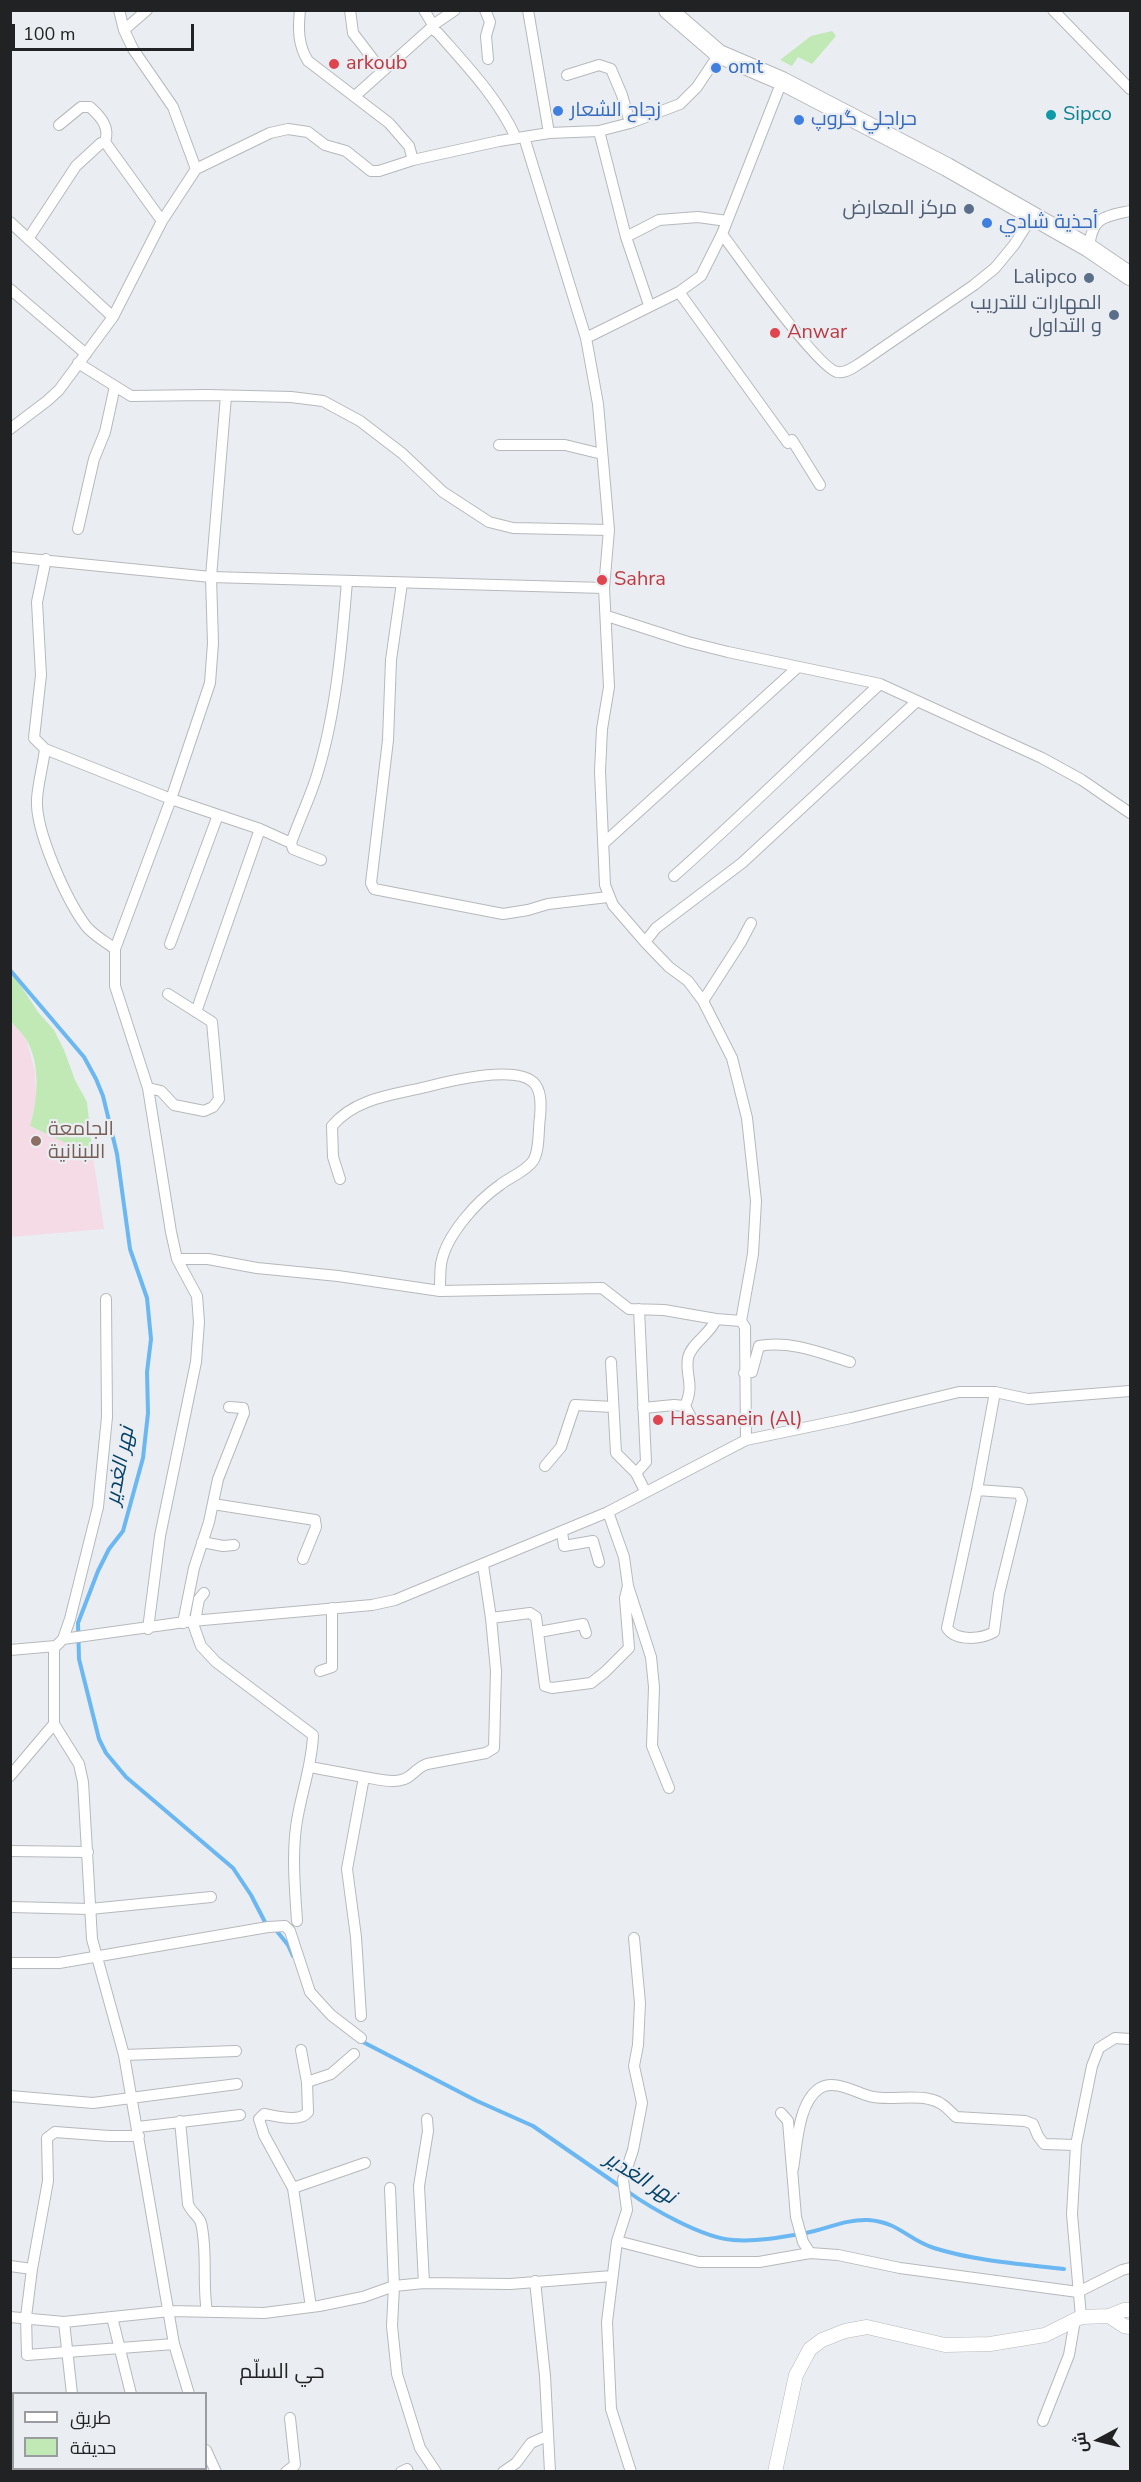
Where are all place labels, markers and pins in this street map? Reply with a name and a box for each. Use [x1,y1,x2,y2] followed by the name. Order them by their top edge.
[346,52,408,76] place label: arkoub
[728,56,763,80] place label: omt
[327,57,341,71] marker: arkoub
[709,61,723,75] marker: omt
[570,99,661,123] place label: زجاح الشعار
[1063,103,1112,127] place label: Sipco
[551,104,565,118] marker: زجاح الشعار
[811,108,917,132] place label: حراجلي گروپ
[1044,108,1058,122] marker: Sipco
[792,113,806,127] marker: حراجلي گروپ
[842,197,957,221] place label: مركز المعارض
[962,202,976,216] marker: مركز المعارض
[999,211,1098,235] place label: أحذية شادي
[980,216,994,230] marker: أحذية شادي
[1013,266,1077,290] place label: Lalipco
[1082,271,1096,285] marker: Lalipco
[970,292,1102,339] place label: المهارات للتدريب و التداول
[1107,308,1121,322] marker: المهارات للتدريب و التداول
[787,321,847,345] place label: Anwar
[768,326,782,340] marker: Anwar
[614,568,666,592] place label: Sahra
[595,573,609,587] marker: Sahra
[48,1118,114,1165] place label: الجامعة اللبنانية
[29,1134,43,1148] marker: الجامعة اللبنانية
[670,1408,803,1432] place label: Hassanein (Al)
[651,1413,665,1427] marker: Hassanein (Al)

